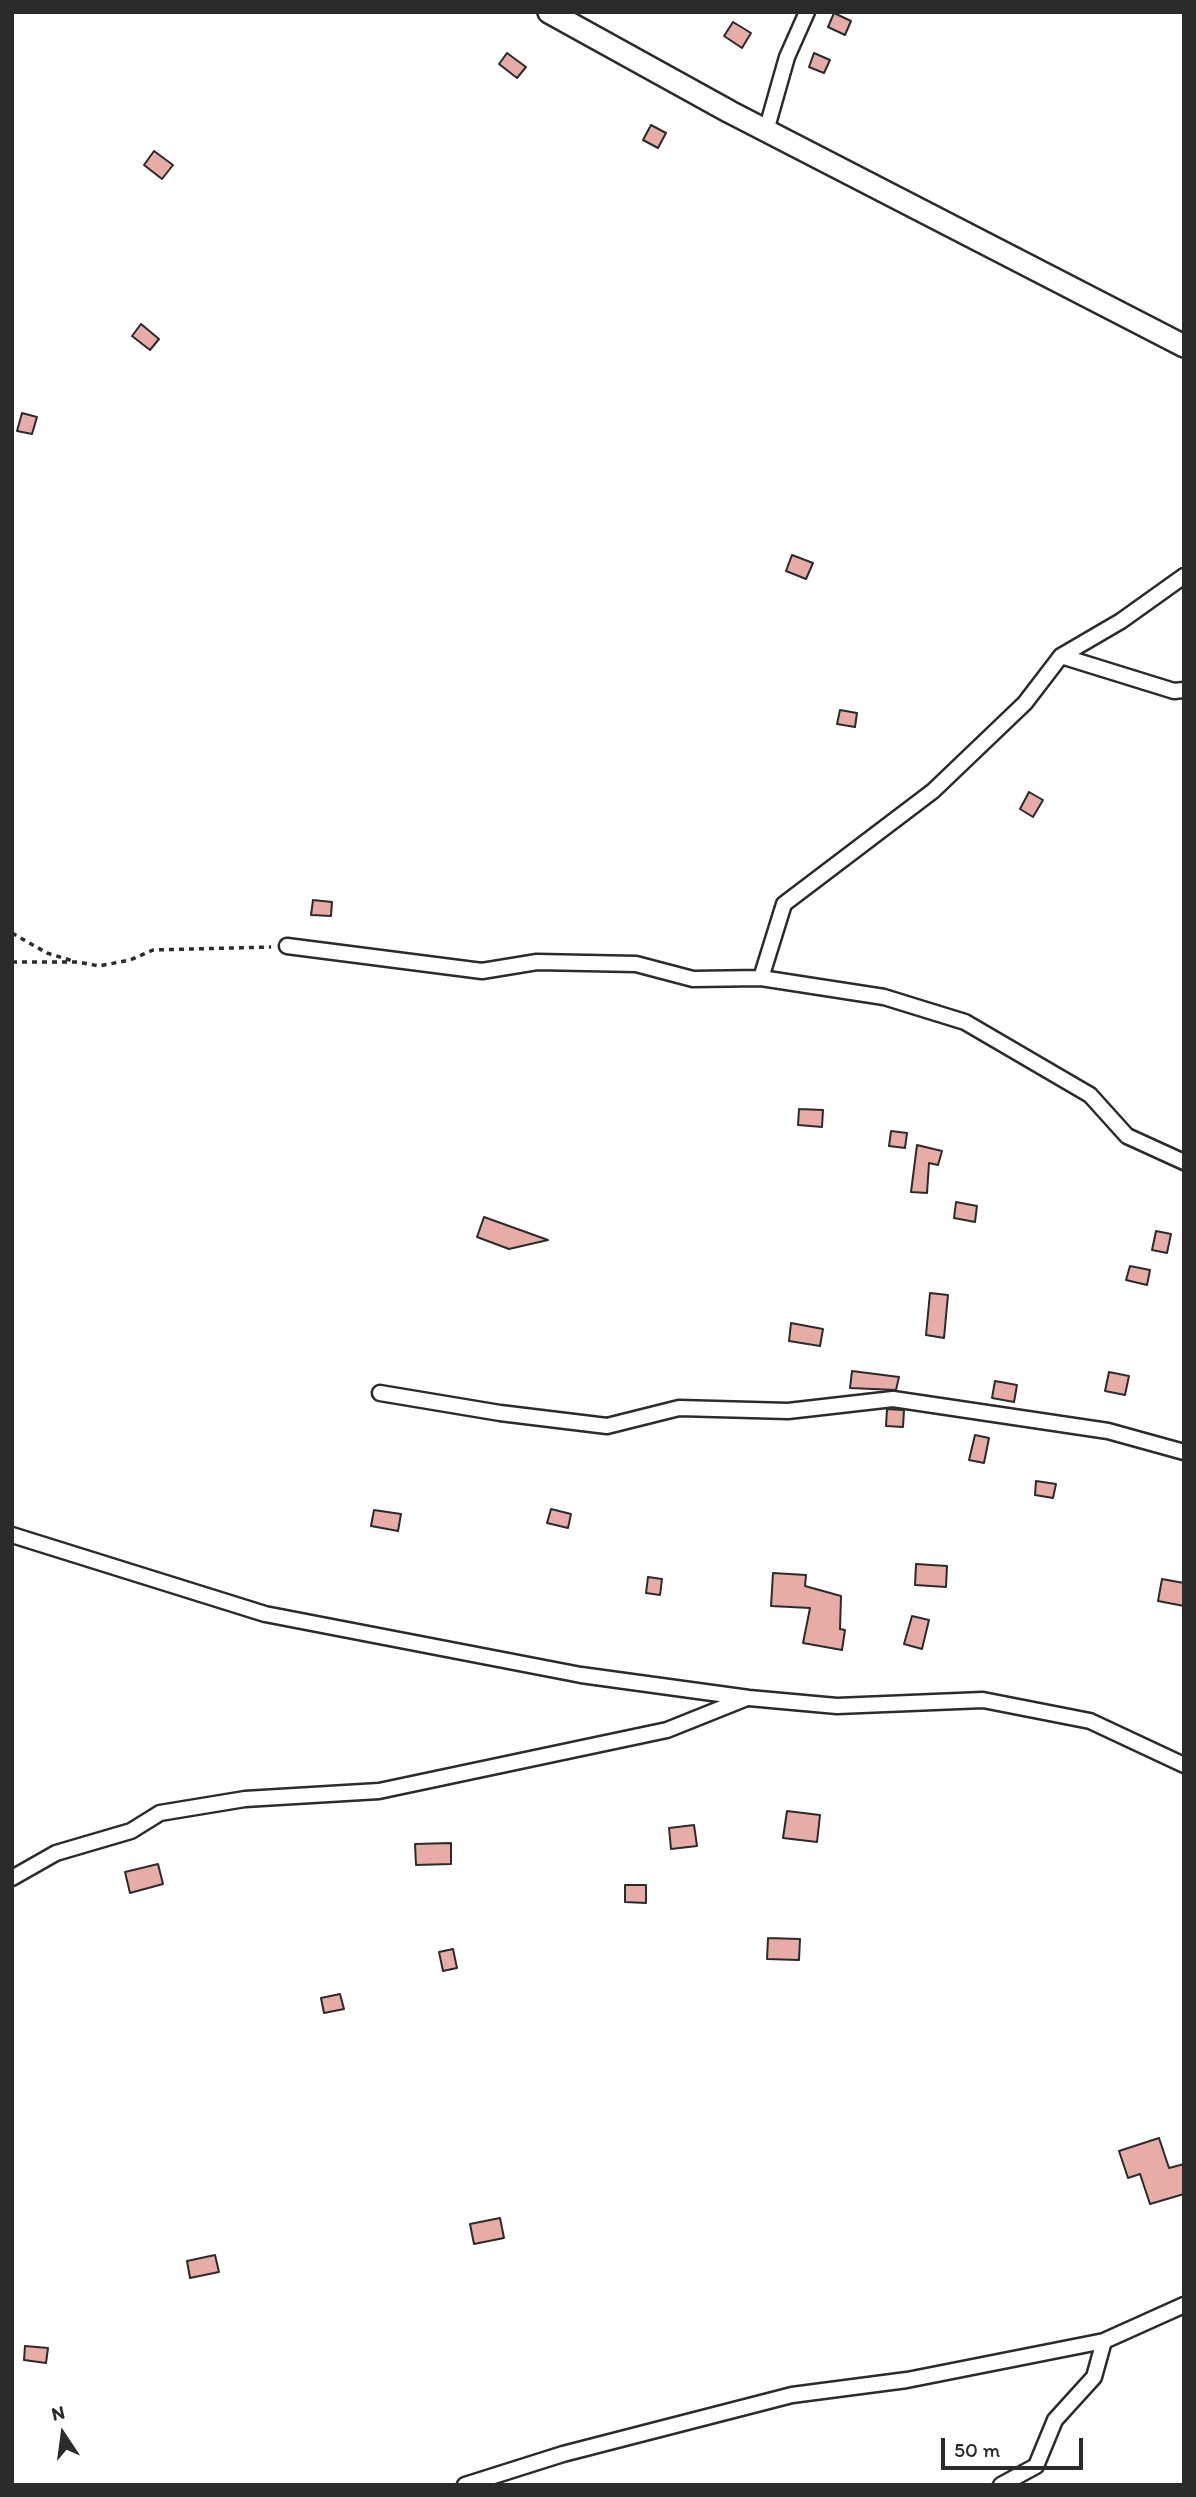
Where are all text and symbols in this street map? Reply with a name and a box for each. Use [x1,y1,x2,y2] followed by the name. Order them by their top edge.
[28,2399,98,2469] north arrow
[49,2400,67,2426] text: N
[944,2424,1086,2468] scale bar
[954,2437,1000,2462] text: 50 m

